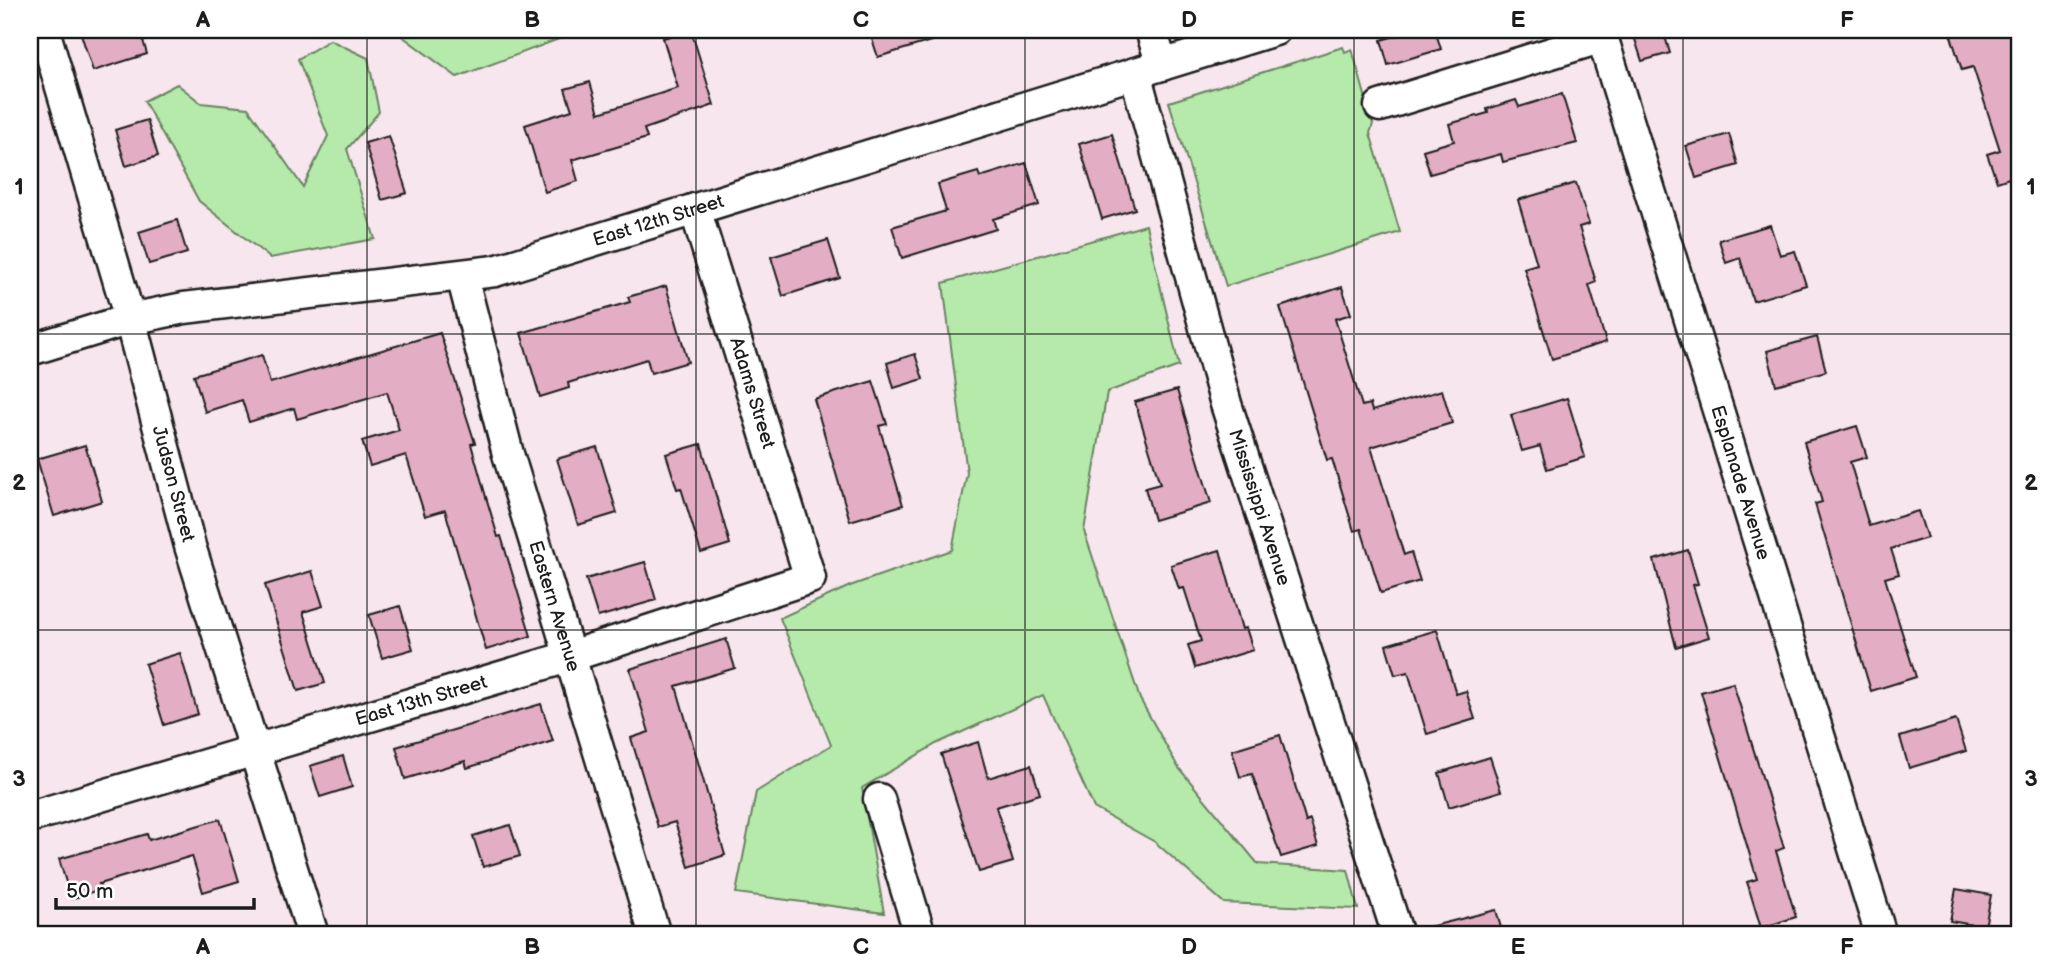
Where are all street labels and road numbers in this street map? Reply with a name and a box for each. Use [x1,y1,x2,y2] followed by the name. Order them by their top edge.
[590,189,727,252] street label: East 12th Street
[724,335,780,451] street label: Adams Street
[1706,403,1775,563] street label: Esplanade Avenue
[147,423,200,545] street label: Judson Street
[1223,426,1296,588] street label: Mississippi Avenue
[524,538,585,674] street label: Eastern Avenue
[353,670,490,731] street label: East 13th Street

